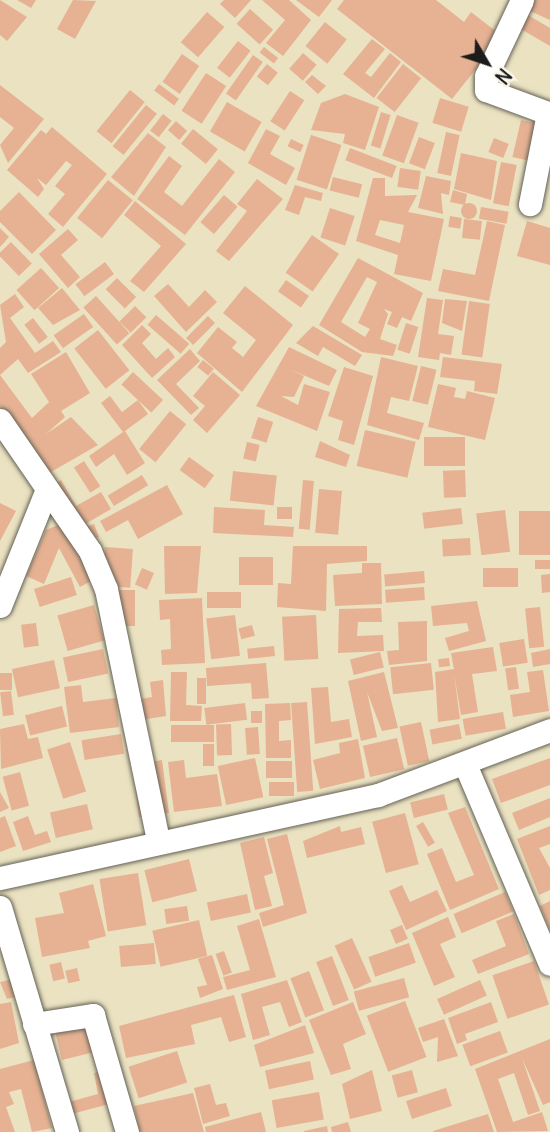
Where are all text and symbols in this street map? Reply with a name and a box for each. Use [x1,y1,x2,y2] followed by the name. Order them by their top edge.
[452,28,522,98] north arrow
[490,64,517,89] text: N

